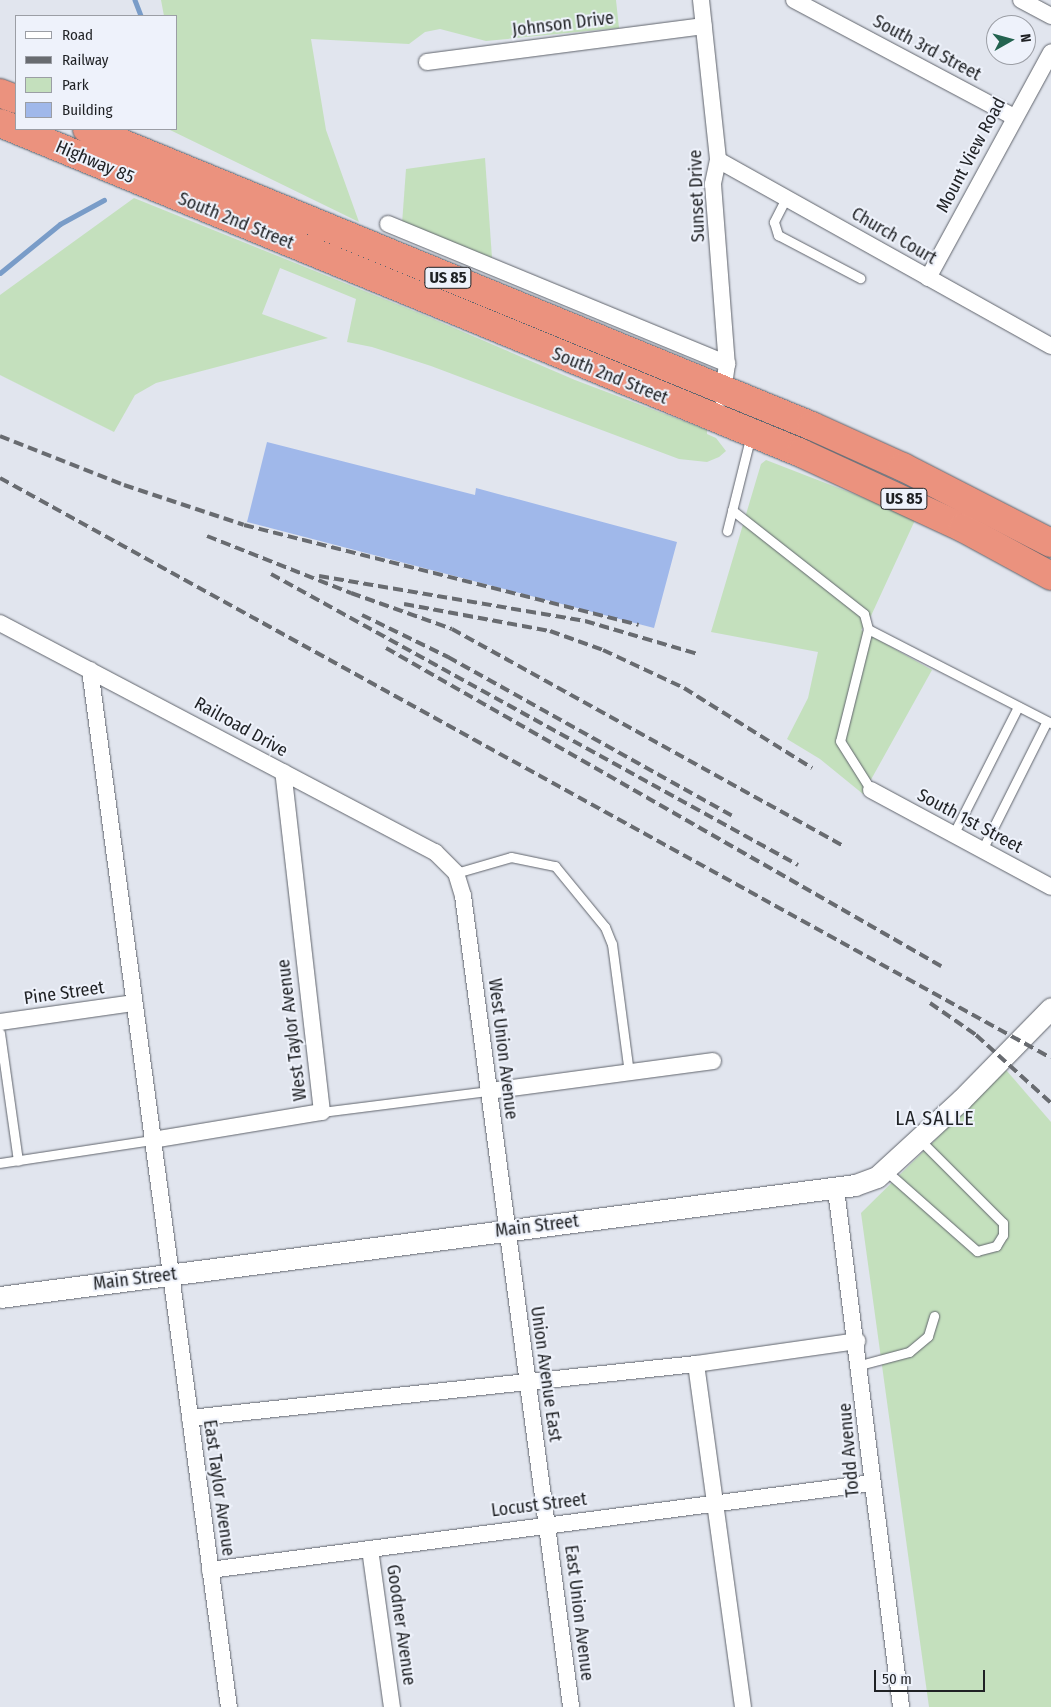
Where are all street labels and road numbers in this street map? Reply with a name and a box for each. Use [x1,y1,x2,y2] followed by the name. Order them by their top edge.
[511,7,615,41] street label: Johnson Drive
[869,10,985,86] street label: South 3rd Street
[932,94,1010,216] street label: Mount View Road
[53,136,137,188] street label: Highway 85
[685,149,709,243] street label: Sunset Drive
[175,188,297,254] street label: South 2nd Street
[848,203,940,269] street label: Church Court
[424,264,472,292] road number: US 85
[549,343,671,409] street label: South 2nd Street
[880,486,928,512] road number: US 85
[190,692,292,762] street label: Railroad Drive
[913,784,1027,858] street label: South 1st Street
[273,958,311,1102] street label: West Taylor Avenue
[22,977,106,1009] street label: Pine Street
[484,977,522,1121] street label: West Union Avenue
[494,1210,580,1242] street label: Main Street
[92,1263,178,1295] street label: Main Street
[526,1305,566,1443] street label: Union Avenue East
[834,1402,864,1498] street label: Todd Avenue
[199,1418,239,1558] street label: East Taylor Avenue
[490,1488,588,1522] street label: Locust Street
[560,1544,598,1682] street label: East Union Avenue
[382,1563,420,1687] street label: Goodner Avenue

